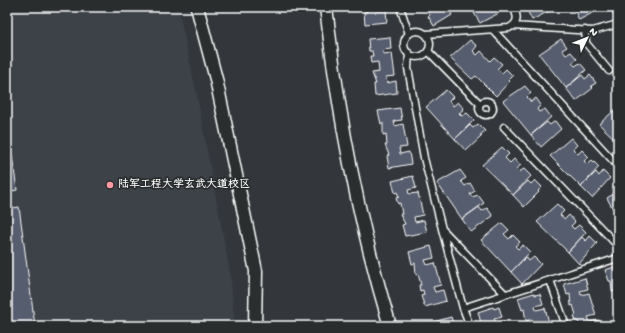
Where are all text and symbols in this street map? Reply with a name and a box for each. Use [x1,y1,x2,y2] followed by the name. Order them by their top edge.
[567,18,607,58] north arrow
[586,26,600,39] text: N
[118,178,250,191] place label: 陆军工程大学玄武大道校区
[105,180,115,190] marker: 陆军工程大学玄武大道校区

